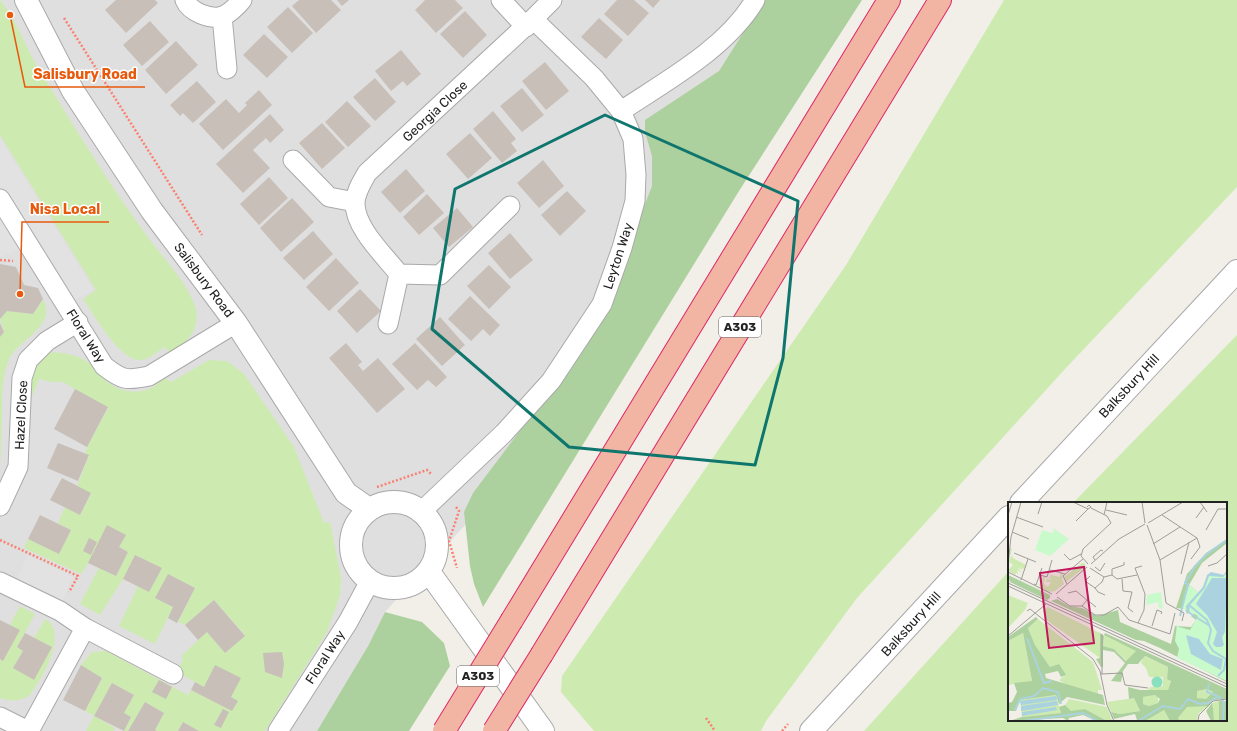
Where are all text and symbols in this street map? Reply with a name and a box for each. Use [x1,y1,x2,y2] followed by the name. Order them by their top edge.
[25,61,145,87] callout: Salisbury Road
[33,66,137,83] text: Salisbury Road
[400,77,471,145] street label: Georgia Close
[22,196,109,222] callout: Nisa Local
[30,201,100,218] text: Nisa Local
[600,221,636,291] street label: Leyton Way
[171,240,237,320] street label: Salisbury Road
[64,306,108,366] street label: Floral Way
[719,317,761,337] road number: A303
[1096,351,1162,421] street label: Balksbury Hill
[12,380,30,450] street label: Hazel Close
[1008,502,1227,721] inset map
[878,589,944,659] street label: Balksbury Hill
[302,627,348,687] street label: Floral Way
[457,666,499,686] road number: A303

